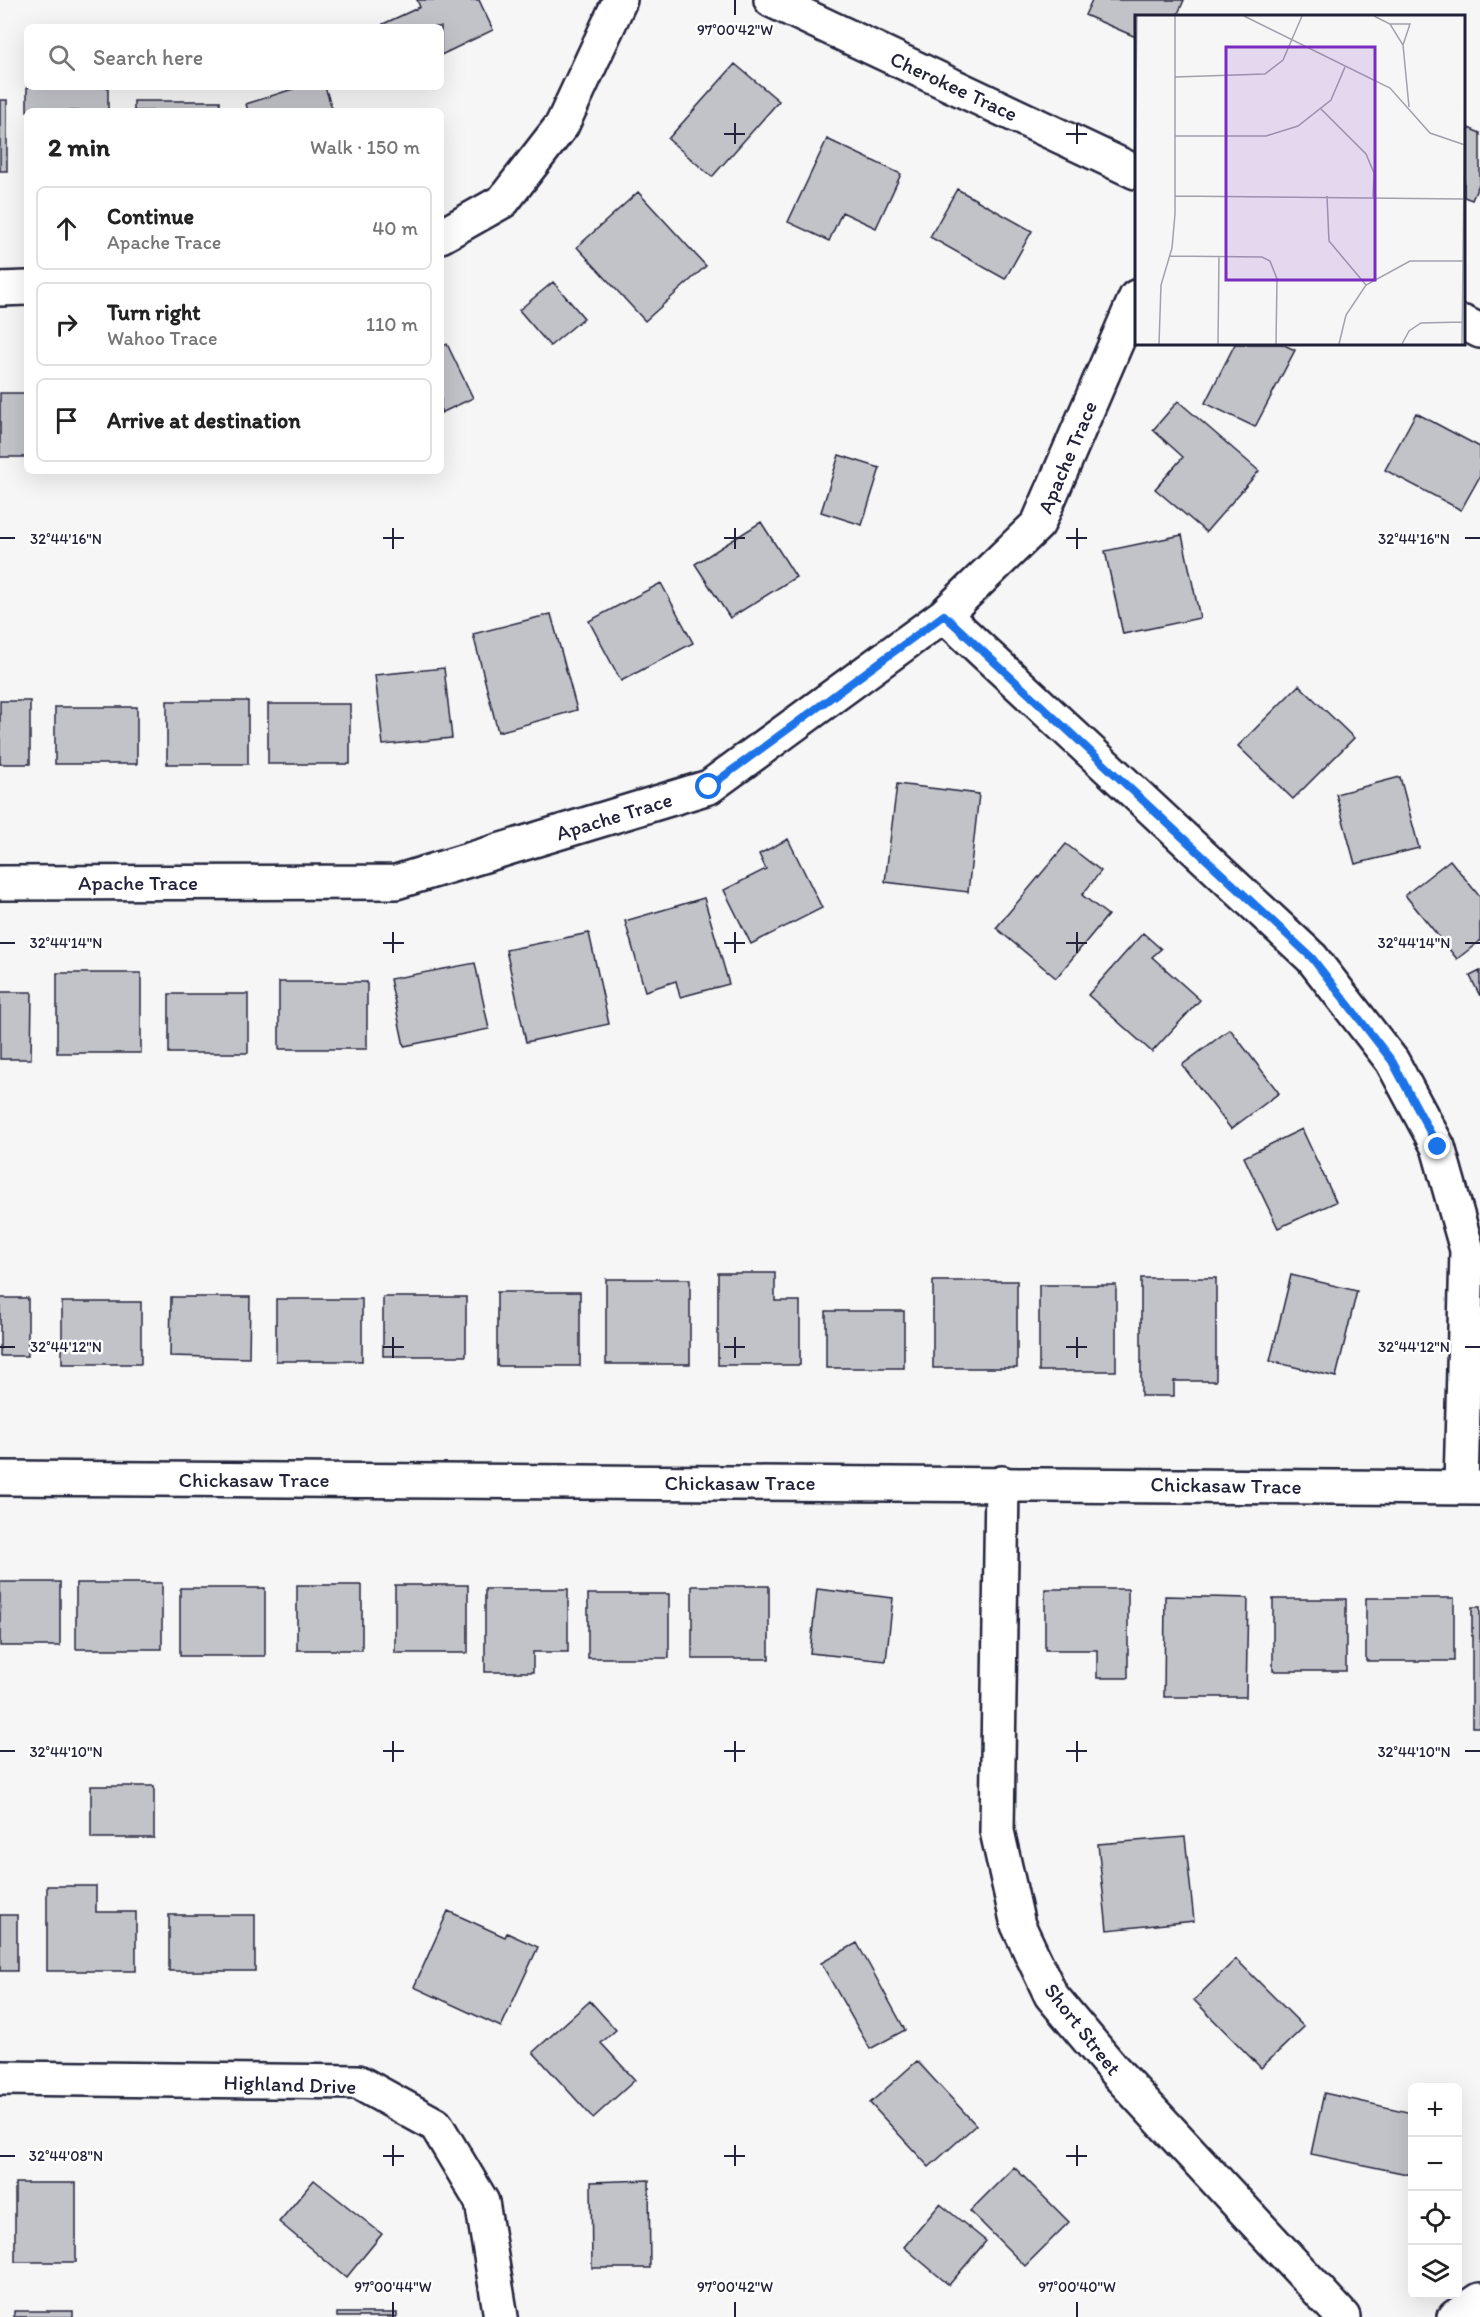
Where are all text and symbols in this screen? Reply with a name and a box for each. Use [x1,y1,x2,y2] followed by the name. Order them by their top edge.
[1135,15,1465,345] inset map
[697,21,773,39] text: 97°00'42"W
[24,24,444,90] search box
[45,41,78,74] icon: search
[93,44,203,71] text: Search here
[886,46,1022,126] street label: Cherokee Trace
[48,131,110,163] text: 2 min
[310,135,420,159] text: Walk · 150 m
[107,203,194,230] text: Continue
[50,212,83,245] icon: ahead
[372,216,418,240] text: 40 m
[107,230,221,254] text: Apache Trace
[107,299,201,326] text: Turn right
[50,308,83,341] icon: right
[366,312,418,336] text: 110 m
[107,326,217,350] text: Wahoo Trace
[1032,397,1102,517] street label: Apache Trace
[50,404,83,437] icon: arrive
[107,407,301,434] text: Arrive at destination
[30,530,102,548] text: 32°44'16"N
[1378,530,1450,548] text: 32°44'16"N
[695,773,721,799] route start
[553,787,675,845] street label: Apache Trace
[78,870,198,895] street label: Apache Trace
[30,934,102,952] text: 32°44'14"N
[1378,934,1450,952] text: 32°44'14"N
[1424,1133,1450,1159] route end
[30,1338,102,1356] text: 32°44'12"N
[1378,1338,1450,1356] text: 32°44'12"N
[178,1467,330,1492] street label: Chickasaw Trace
[664,1470,816,1495] street label: Chickasaw Trace
[1150,1471,1302,1499] street label: Chickasaw Trace
[29,1743,103,1761] text: 32°44'10"N
[1377,1743,1451,1761] text: 32°44'10"N
[1039,1978,1127,2080] street label: Short Street
[223,2069,357,2099] street label: Highland Drive
[1408,2083,1462,2299] map controls
[1408,2083,1462,2137] button: +
[1408,2137,1462,2191] button: −
[29,2147,103,2165] text: 32°44'08"N
[1408,2191,1462,2245] button: locate
[1408,2245,1462,2299] button: layers
[354,2278,432,2296] text: 97°00'44"W
[697,2278,773,2296] text: 97°00'42"W
[1038,2278,1116,2296] text: 97°00'40"W

